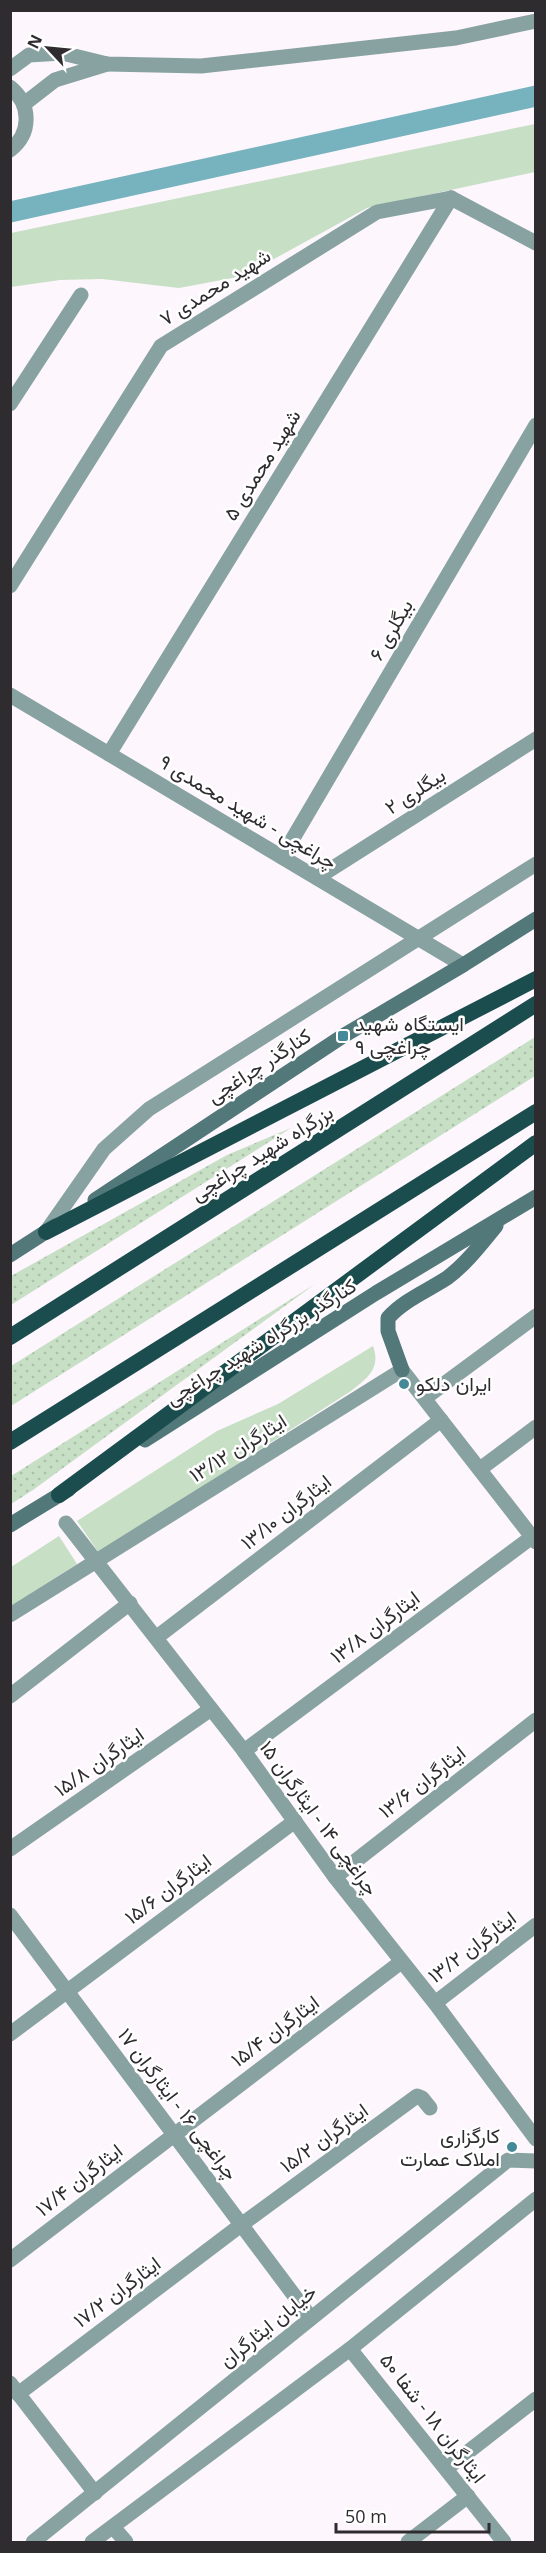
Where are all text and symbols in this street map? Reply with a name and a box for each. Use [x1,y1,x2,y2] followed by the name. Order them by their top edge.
[18,18,78,78] north arrow
[22,31,47,52] text: N
[154,242,275,331] street label: شهید محمدی ۷
[217,404,306,525] street label: شهید محمدی ۵
[362,594,419,665] street label: بیگلری ۶
[154,748,342,876] street label: ۹ چراغچی - شهید محمدی
[379,761,450,820] street label: بیگلری ۲
[355,1010,464,1061] place label: ایستگاه شهید چراغچی ۹
[202,1022,317,1110] street label: کنارگذر چراغچی
[336,1029,350,1043] marker: ایستگاه شهید چراغچی ۹
[185,1098,339,1208] street label: بزرگراه شهید چراغچی
[160,1272,362,1412] street label: کنارگذر بزرگراه شهید چراغچی
[416,1370,492,1397] place label: ایران دلکو
[397,1377,411,1391] marker: ایران دلکو
[184,1407,291,1488] street label: ایثارگران ۱۳/۱۲
[235,1468,336,1555] street label: ایثارگران ۱۳/۱۰
[324,1584,425,1669] street label: ایثارگران ۱۳/۸
[48,1721,149,1802] street label: ایثارگران ۱۵/۸
[253,1735,385,1901] street label: چراغچی ۱۴ - ایثارگران ۱۵
[373,1739,471,1824] street label: ایثارگران ۱۳/۶
[119,1847,217,1930] street label: ایثارگران ۱۵/۶
[422,1904,521,1989] street label: ایثارگران ۱۳/۲
[225,1989,324,2073] street label: ایثارگران ۱۵/۴
[111,2022,245,2186] street label: چراغچی ۱۶ - ایثارگران ۱۷
[274,2096,373,2179] street label: ایثارگران ۱۵/۲
[400,2122,500,2172] place label: کارگزاری املاک عمارت
[30,2137,128,2222] street label: ایثارگران ۱۷/۴
[505,2140,519,2154] marker: کارگزاری املاک عمارت
[68,2250,166,2333] street label: ایثارگران ۱۷/۲
[213,2278,322,2373] street label: خیابان ایثارگران
[374,2347,493,2488] street label: ایثارگران ۱۸ - شفا ۵۰
[336,2496,489,2534] scale bar
[345,2504,387,2528] text: 50 m

